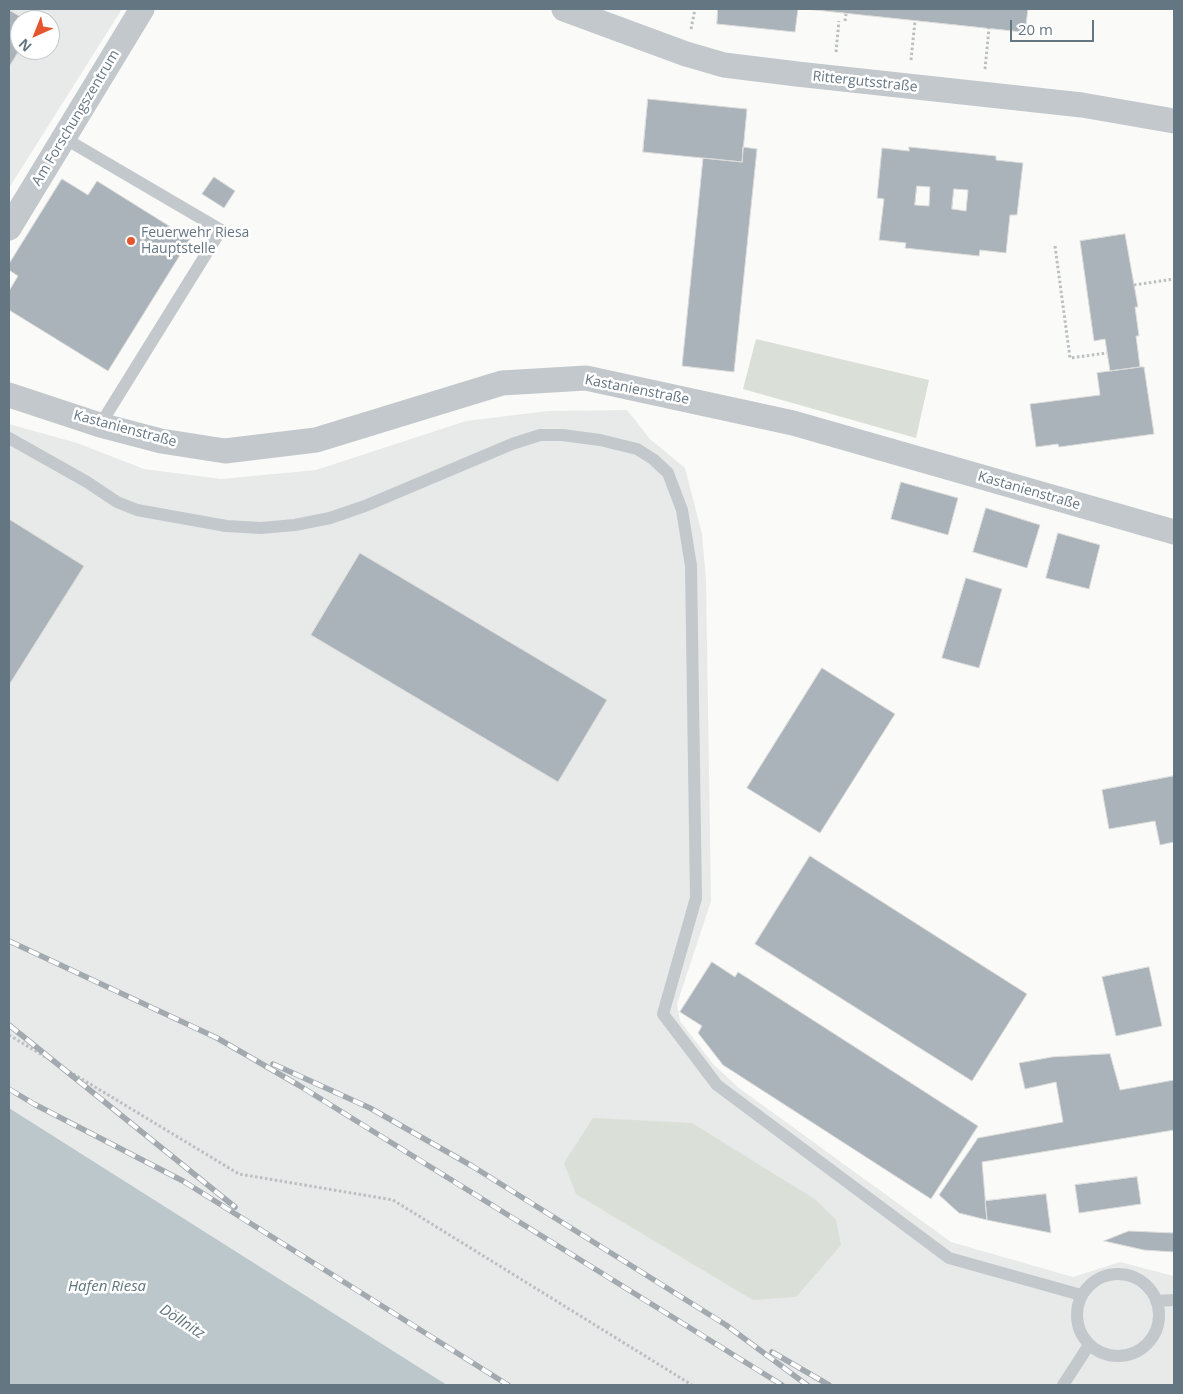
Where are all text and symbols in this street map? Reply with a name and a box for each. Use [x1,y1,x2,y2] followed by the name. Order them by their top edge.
[10,10,60,60] north arrow
[1013,10,1097,42] scale bar
[1018,19,1053,39] text: 20 m
[14,35,36,56] text: N
[29,47,123,189] street label: Am Forschungszentrum
[812,68,918,96] street label: Rittergutsstraße
[141,225,249,258] place label: Feuerwehr Riesa Hauptstelle
[125,235,137,247] marker: Feuerwehr Riesa Hauptstelle
[583,372,691,408] street label: Kastanienstraße
[72,407,178,451] street label: Kastanienstraße
[976,468,1082,514] street label: Kastanienstraße
[68,1278,146,1296] water label: Hafen Riesa
[156,1301,208,1343] water label: Döllnitz

